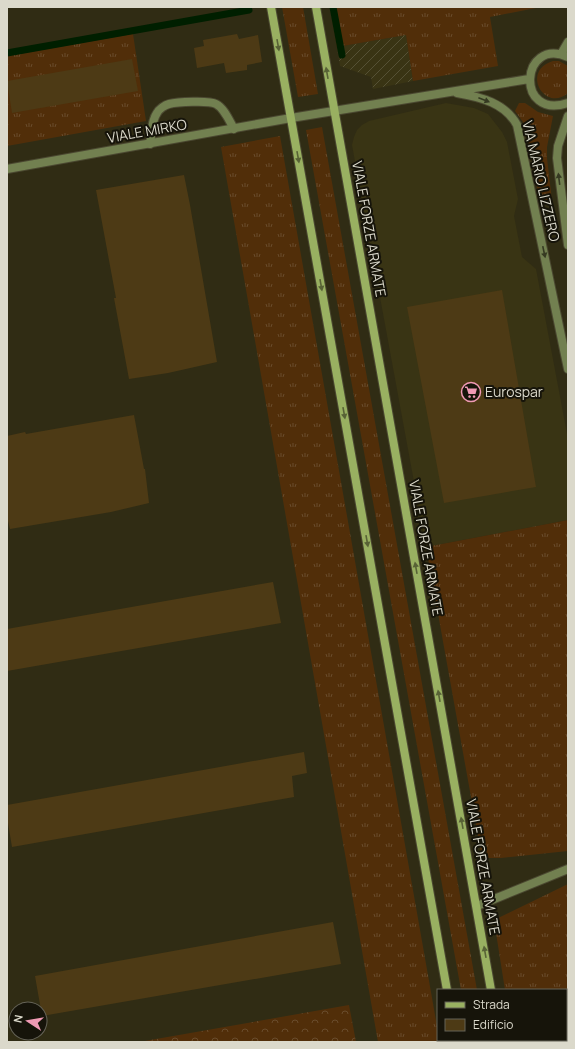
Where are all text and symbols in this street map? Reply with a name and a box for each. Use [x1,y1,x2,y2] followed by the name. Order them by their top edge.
[275,39,281,52] one-way arrow
[324,67,330,79] one-way arrow
[479,97,491,103] one-way arrow
[106,114,188,147] street label: VIALE MIRKO
[518,119,565,243] street label: VIA MARIO LIZZERO
[295,151,301,163] one-way arrow
[348,159,391,298] street label: VIALE FORZE ARMATE
[556,173,562,185] one-way arrow
[541,245,547,258] one-way arrow
[318,278,324,291] one-way arrow
[460,381,482,403] supermarket icon: Eurospar
[485,382,543,401] place label: Eurospar
[341,406,347,419] one-way arrow
[405,478,448,617] street label: VIALE FORZE ARMATE
[364,534,370,547] one-way arrow
[413,561,419,574] one-way arrow
[436,689,442,702] one-way arrow
[462,797,505,936] street label: VIALE FORZE ARMATE
[459,817,465,830] one-way arrow
[481,945,487,958] one-way arrow
[437,989,567,1041] legend
[473,996,510,1013] text: Strada
[8,1001,48,1041] north arrow
[10,1013,26,1024] text: N
[473,1016,513,1033] text: Edificio

